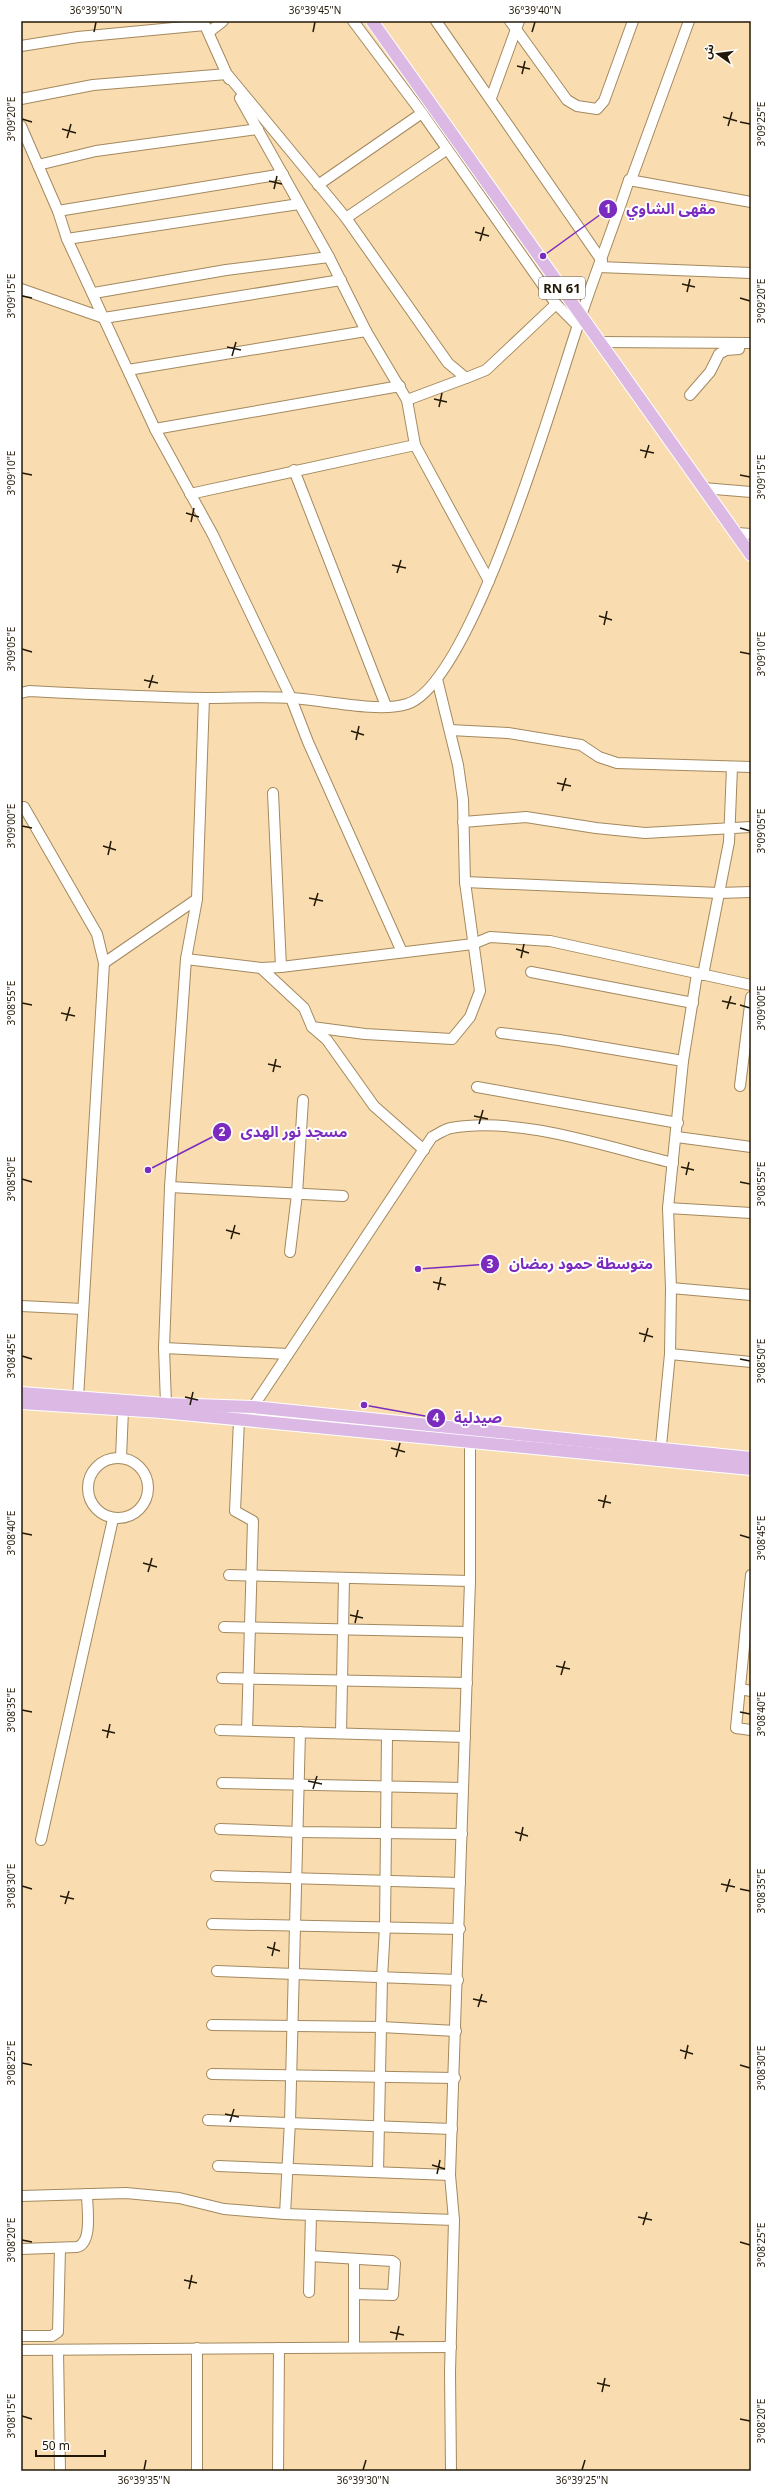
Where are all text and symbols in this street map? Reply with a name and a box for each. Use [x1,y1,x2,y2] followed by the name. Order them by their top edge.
[70,3,122,17] text: 36°39'50"N
[289,3,341,17] text: 36°39'45"N
[509,3,561,17] text: 36°39'40"N
[698,34,738,74] north arrow
[699,42,717,61] text: ش
[4,97,18,141] text: 3°09'20"E
[754,102,768,146] text: 3°09'25"E
[598,195,723,222] callout: مقهى الشاوي
[626,198,716,220] text: مقهى الشاوي
[605,200,611,217] text: 1
[4,274,18,318] text: 3°09'15"E
[539,277,585,299] road number: RN 61
[754,279,768,323] text: 3°09'20"E
[4,451,18,495] text: 3°09'10"E
[754,455,768,499] text: 3°09'15"E
[4,627,18,671] text: 3°09'05"E
[754,632,768,676] text: 3°09'10"E
[4,804,18,848] text: 3°09'00"E
[754,809,768,853] text: 3°09'05"E
[4,981,18,1025] text: 3°08'55"E
[754,986,768,1030] text: 3°09'00"E
[212,1119,355,1146] callout: مسجد نور الهدى
[241,1121,347,1141] text: مسجد نور الهدى
[219,1123,226,1140] text: 2
[4,1157,18,1201] text: 3°08'50"E
[754,1162,768,1206] text: 3°08'55"E
[480,1251,661,1278] callout: متوسطة حمود رمضان
[509,1253,653,1273] text: متوسطة حمود رمضان
[487,1255,494,1272] text: 3
[4,1334,18,1378] text: 3°08'45"E
[754,1339,768,1383] text: 3°08'50"E
[426,1405,511,1432] callout: صيدلية
[454,1407,503,1427] text: صيدلية
[433,1409,440,1426] text: 4
[4,1511,18,1555] text: 3°08'40"E
[754,1516,768,1560] text: 3°08'45"E
[4,1688,18,1732] text: 3°08'35"E
[754,1692,768,1736] text: 3°08'40"E
[4,1864,18,1908] text: 3°08'30"E
[754,1869,768,1913] text: 3°08'35"E
[4,2041,18,2085] text: 3°08'25"E
[754,2046,768,2090] text: 3°08'30"E
[4,2218,18,2262] text: 3°08'20"E
[754,2223,768,2267] text: 3°08'25"E
[4,2394,18,2438] text: 3°08'15"E
[754,2399,768,2443] text: 3°08'20"E
[36,2432,105,2458] scale bar
[42,2437,70,2454] text: 50 m
[118,2473,170,2487] text: 36°39'35"N
[337,2473,389,2487] text: 36°39'30"N
[556,2473,608,2487] text: 36°39'25"N

